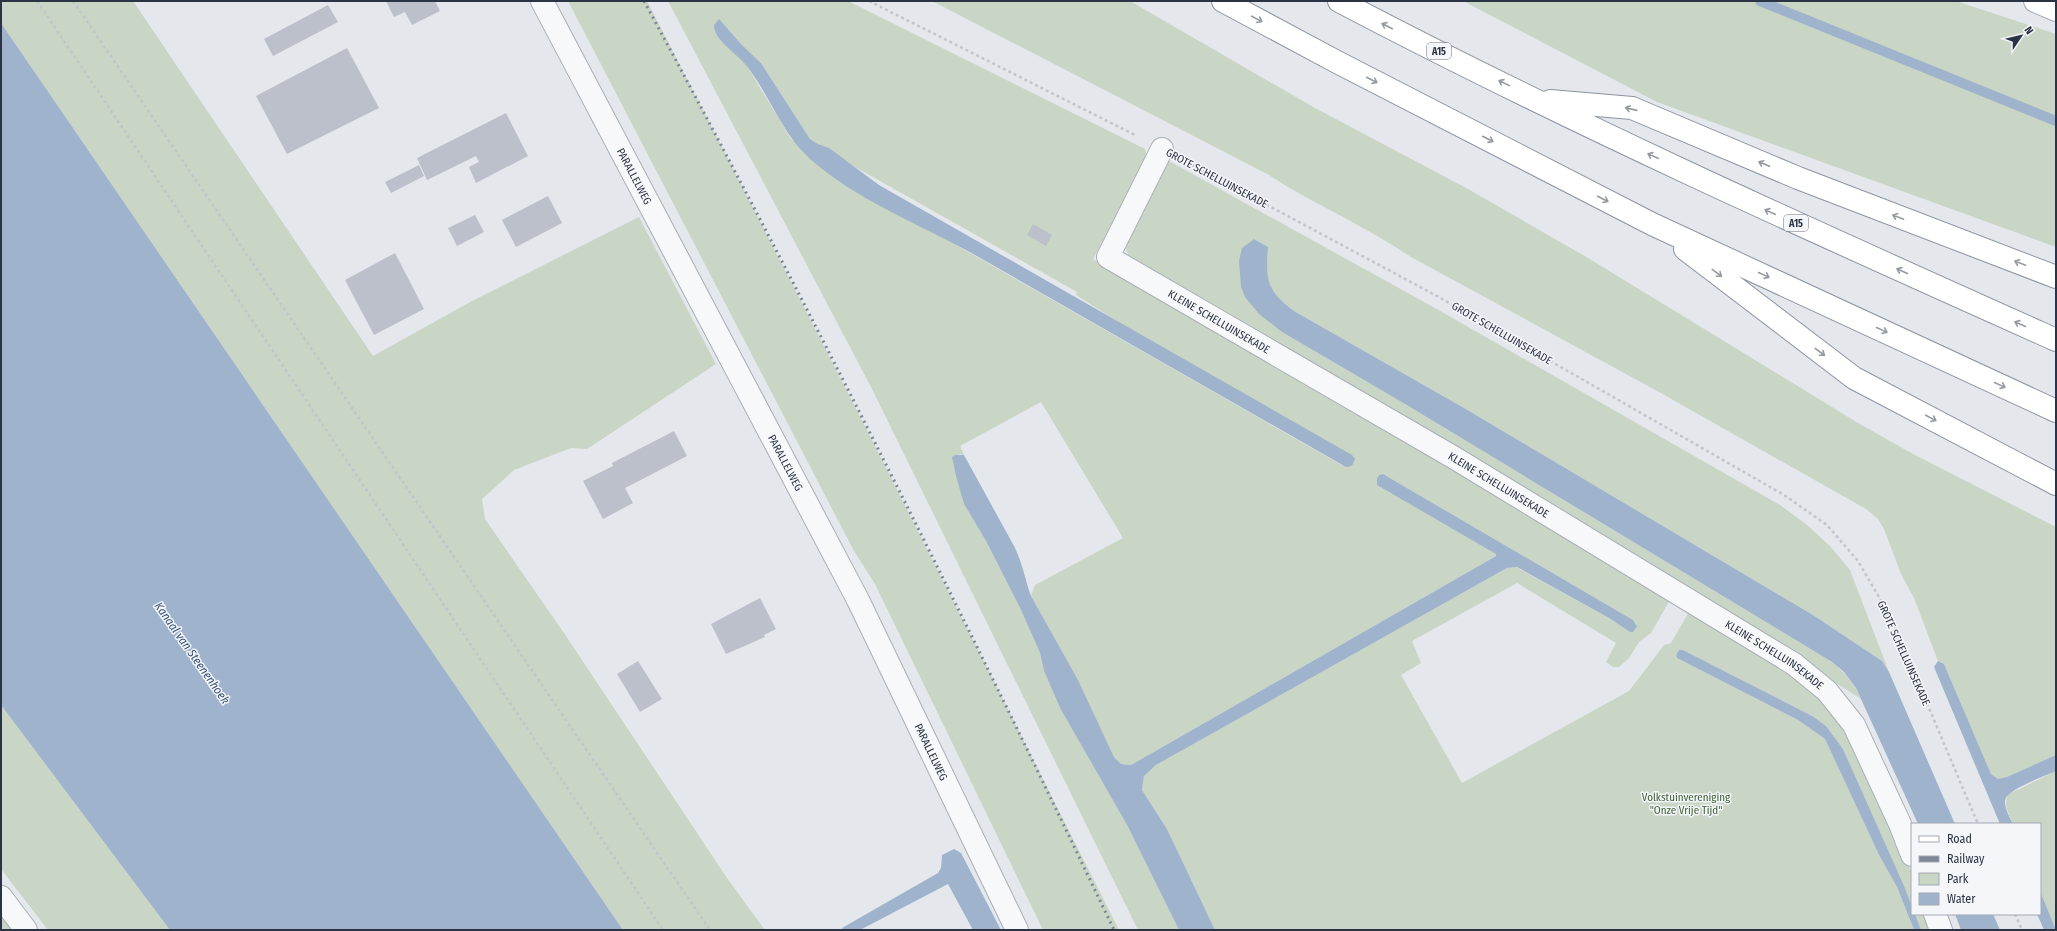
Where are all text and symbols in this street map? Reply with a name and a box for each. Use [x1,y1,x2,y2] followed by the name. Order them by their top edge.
[1251,16,1263,24] one-way arrow
[2001,16,2041,56] north arrow
[1381,22,1393,29] one-way arrow
[2022,24,2036,37] text: N
[1427,43,1451,59] road number: A15
[1366,77,1378,84] one-way arrow
[1498,79,1510,86] one-way arrow
[1625,104,1638,112] one-way arrow
[1481,136,1493,144] one-way arrow
[614,146,654,207] street label: PARALLELWEG
[1164,146,1270,211] street label: GROTE SCHELLUINSEKADE
[1647,152,1659,159] one-way arrow
[1759,160,1771,167] one-way arrow
[1597,195,1609,203] one-way arrow
[1765,208,1777,215] one-way arrow
[1893,212,1905,220] one-way arrow
[1784,215,1808,231] road number: A15
[2014,259,2026,267] one-way arrow
[1896,267,1908,274] one-way arrow
[1711,269,1722,277] one-way arrow
[1758,272,1770,279] one-way arrow
[1165,287,1272,356] street label: KLEINE SCHELLUINSEKADE
[1449,299,1554,367] street label: GROTE SCHELLUINSEKADE
[2015,320,2027,327] one-way arrow
[1876,327,1888,334] one-way arrow
[1815,347,1826,356] one-way arrow
[1993,382,2005,389] one-way arrow
[1925,415,1937,423] one-way arrow
[765,433,805,493] street label: PARALLELWEG
[1446,450,1551,521] street label: KLEINE SCHELLUINSEKADE
[152,599,232,707] water label: Kanaal van Steenenhoek
[1874,599,1933,708] street label: GROTE SCHELLUINSEKADE
[1723,618,1826,692] street label: KLEINE SCHELLUINSEKADE
[912,722,950,783] street label: PARALLELWEG
[1642,791,1731,817] park label: Volkstuinvereniging "Onze Vrije Tijd"
[1911,823,2041,915] legend
[1947,832,1972,846] text: Road
[1947,852,1985,866] text: Railway
[1947,872,1969,886] text: Park
[1947,892,1976,906] text: Water

